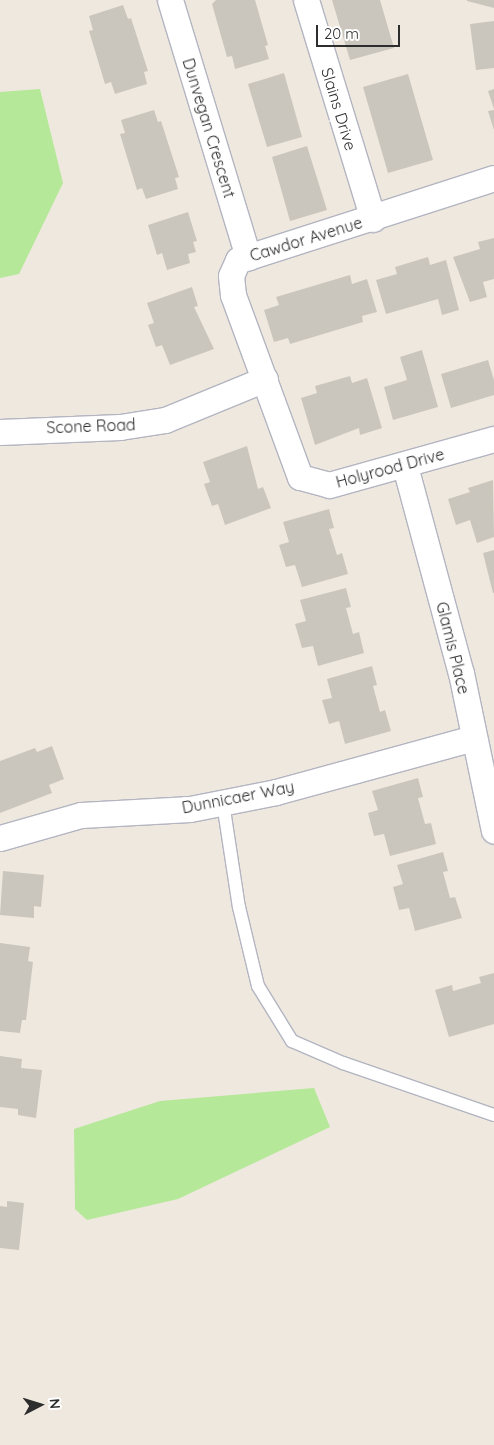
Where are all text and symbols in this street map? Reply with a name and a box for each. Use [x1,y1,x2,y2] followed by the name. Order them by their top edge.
[319,15,403,47] scale bar
[324,24,359,43] text: 20 m
[179,56,239,200] street label: Dunvegan Crescent
[317,65,361,153] street label: Slains Drive
[247,213,365,265] street label: Cawdor Avenue
[46,415,136,437] street label: Scone Road
[334,444,446,492] street label: Holyrood Drive
[432,600,474,696] street label: Glamis Place
[180,777,296,817] street label: Dunnicaer Way
[15,1380,65,1430] north arrow
[46,1398,64,1410] text: N

